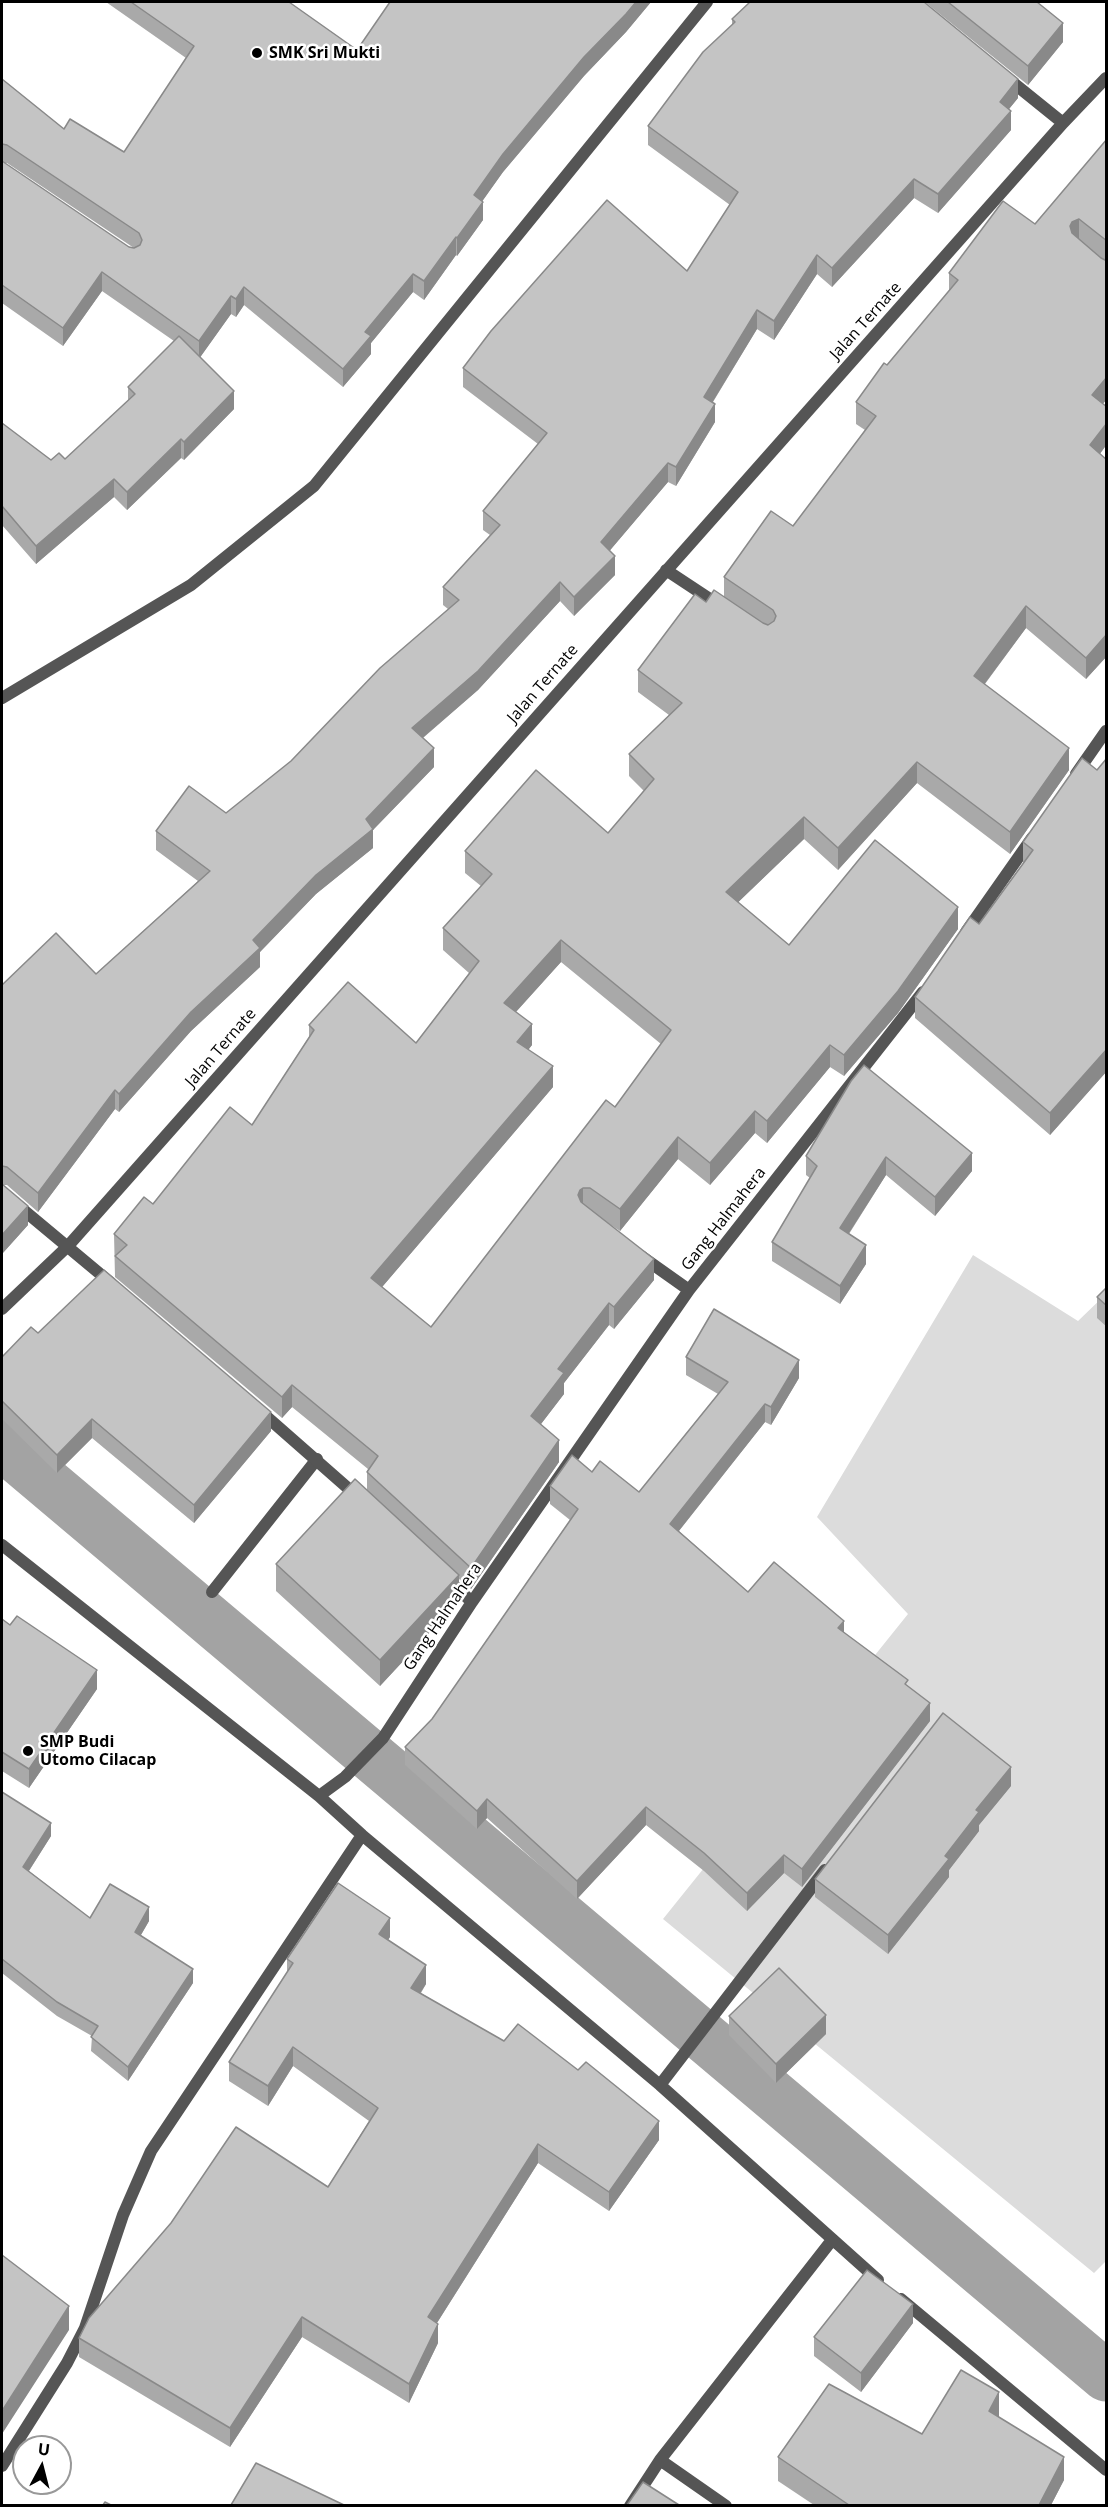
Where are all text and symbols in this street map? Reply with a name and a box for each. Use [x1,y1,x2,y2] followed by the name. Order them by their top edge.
[269,43,380,63] place label: SMK Sri Mukti
[250,46,264,60] marker: SMK Sri Mukti
[826,278,906,364] street label: Jalan Ternate
[504,641,582,727] street label: Jalan Ternate
[182,1005,260,1091] street label: Jalan Ternate
[678,1164,770,1274] street label: Gang Halmahera
[400,1559,486,1675] street label: Gang Halmahera
[40,1732,156,1770] place label: SMP Budi Utomo Cilacap
[21,1744,35,1758] marker: SMP Budi Utomo Cilacap
[12,2435,72,2495] north arrow
[37,2437,51,2461] text: U

